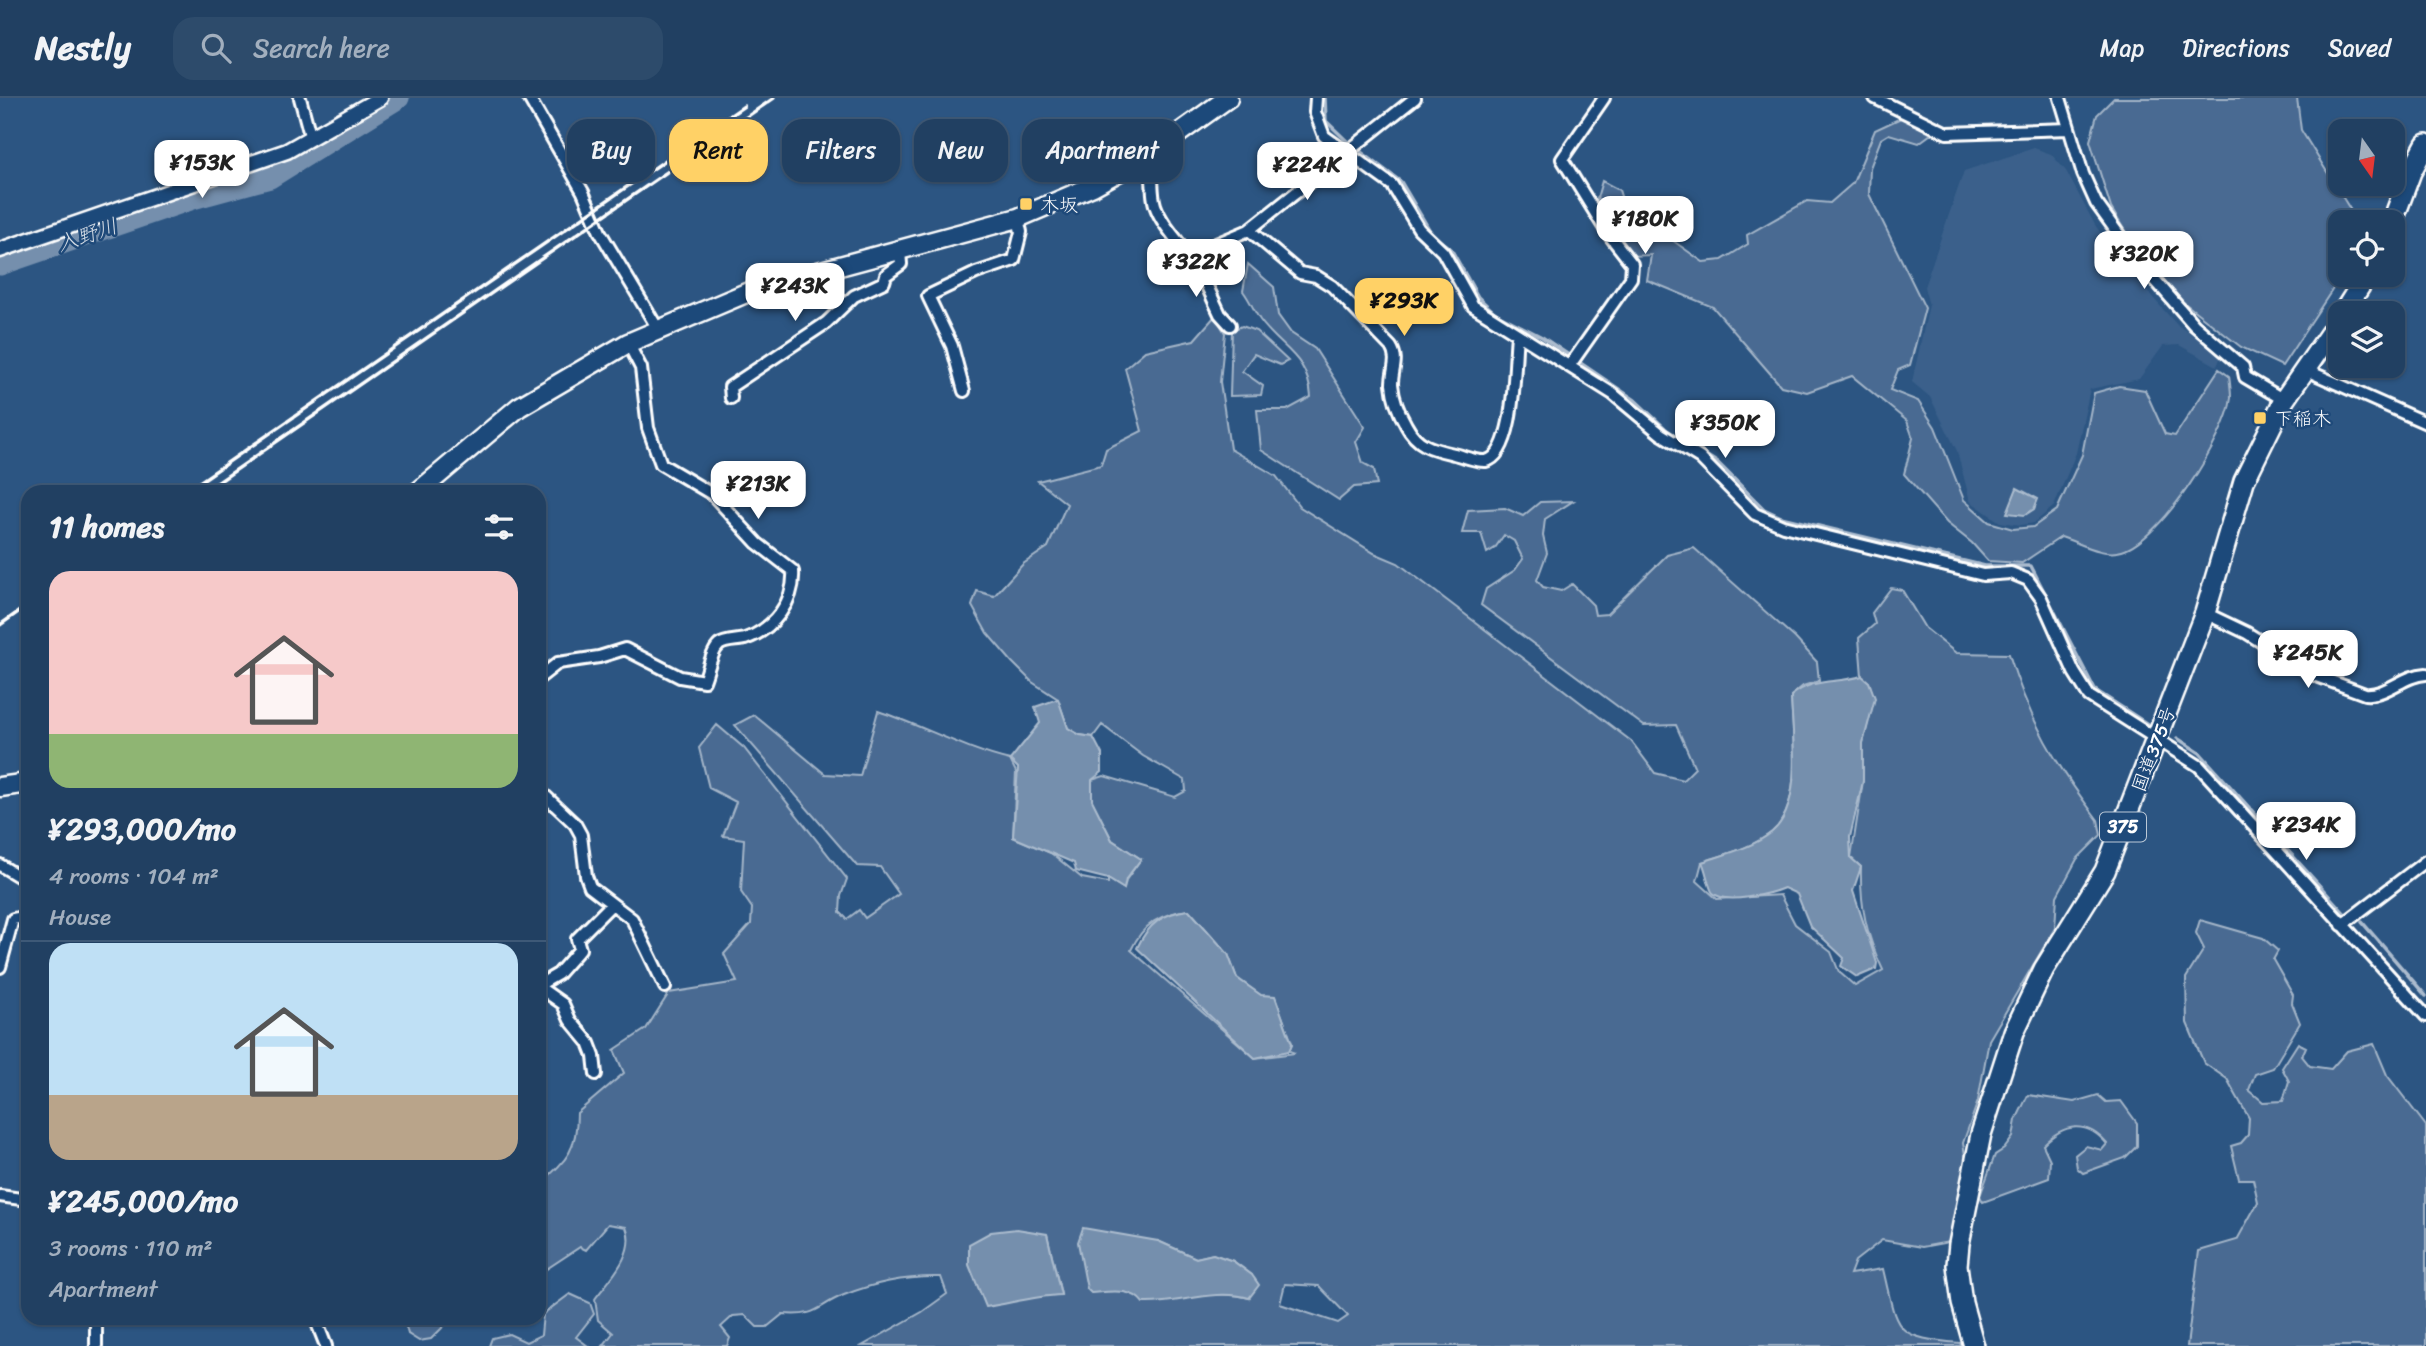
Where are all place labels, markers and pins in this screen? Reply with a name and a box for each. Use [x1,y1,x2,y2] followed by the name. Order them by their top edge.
[153,140,251,200] pin: ¥153K
[1258,142,1356,202] pin: ¥224K
[1040,188,1078,221] place label: 木坂
[1018,196,1034,212] marker: 木坂
[1596,197,1694,256] pin: ¥180K
[2095,232,2193,291] pin: ¥320K
[1147,240,1245,299] pin: ¥322K
[746,264,844,323] pin: ¥243K
[1355,278,1453,338] pin: ¥293K
[1676,400,1774,460] pin: ¥350K
[2274,402,2331,435] place label: 下稲木
[2252,410,2268,426] marker: 下稲木
[709,462,807,521] pin: ¥213K
[2259,630,2357,690] pin: ¥245K
[2257,802,2355,862] pin: ¥234K

